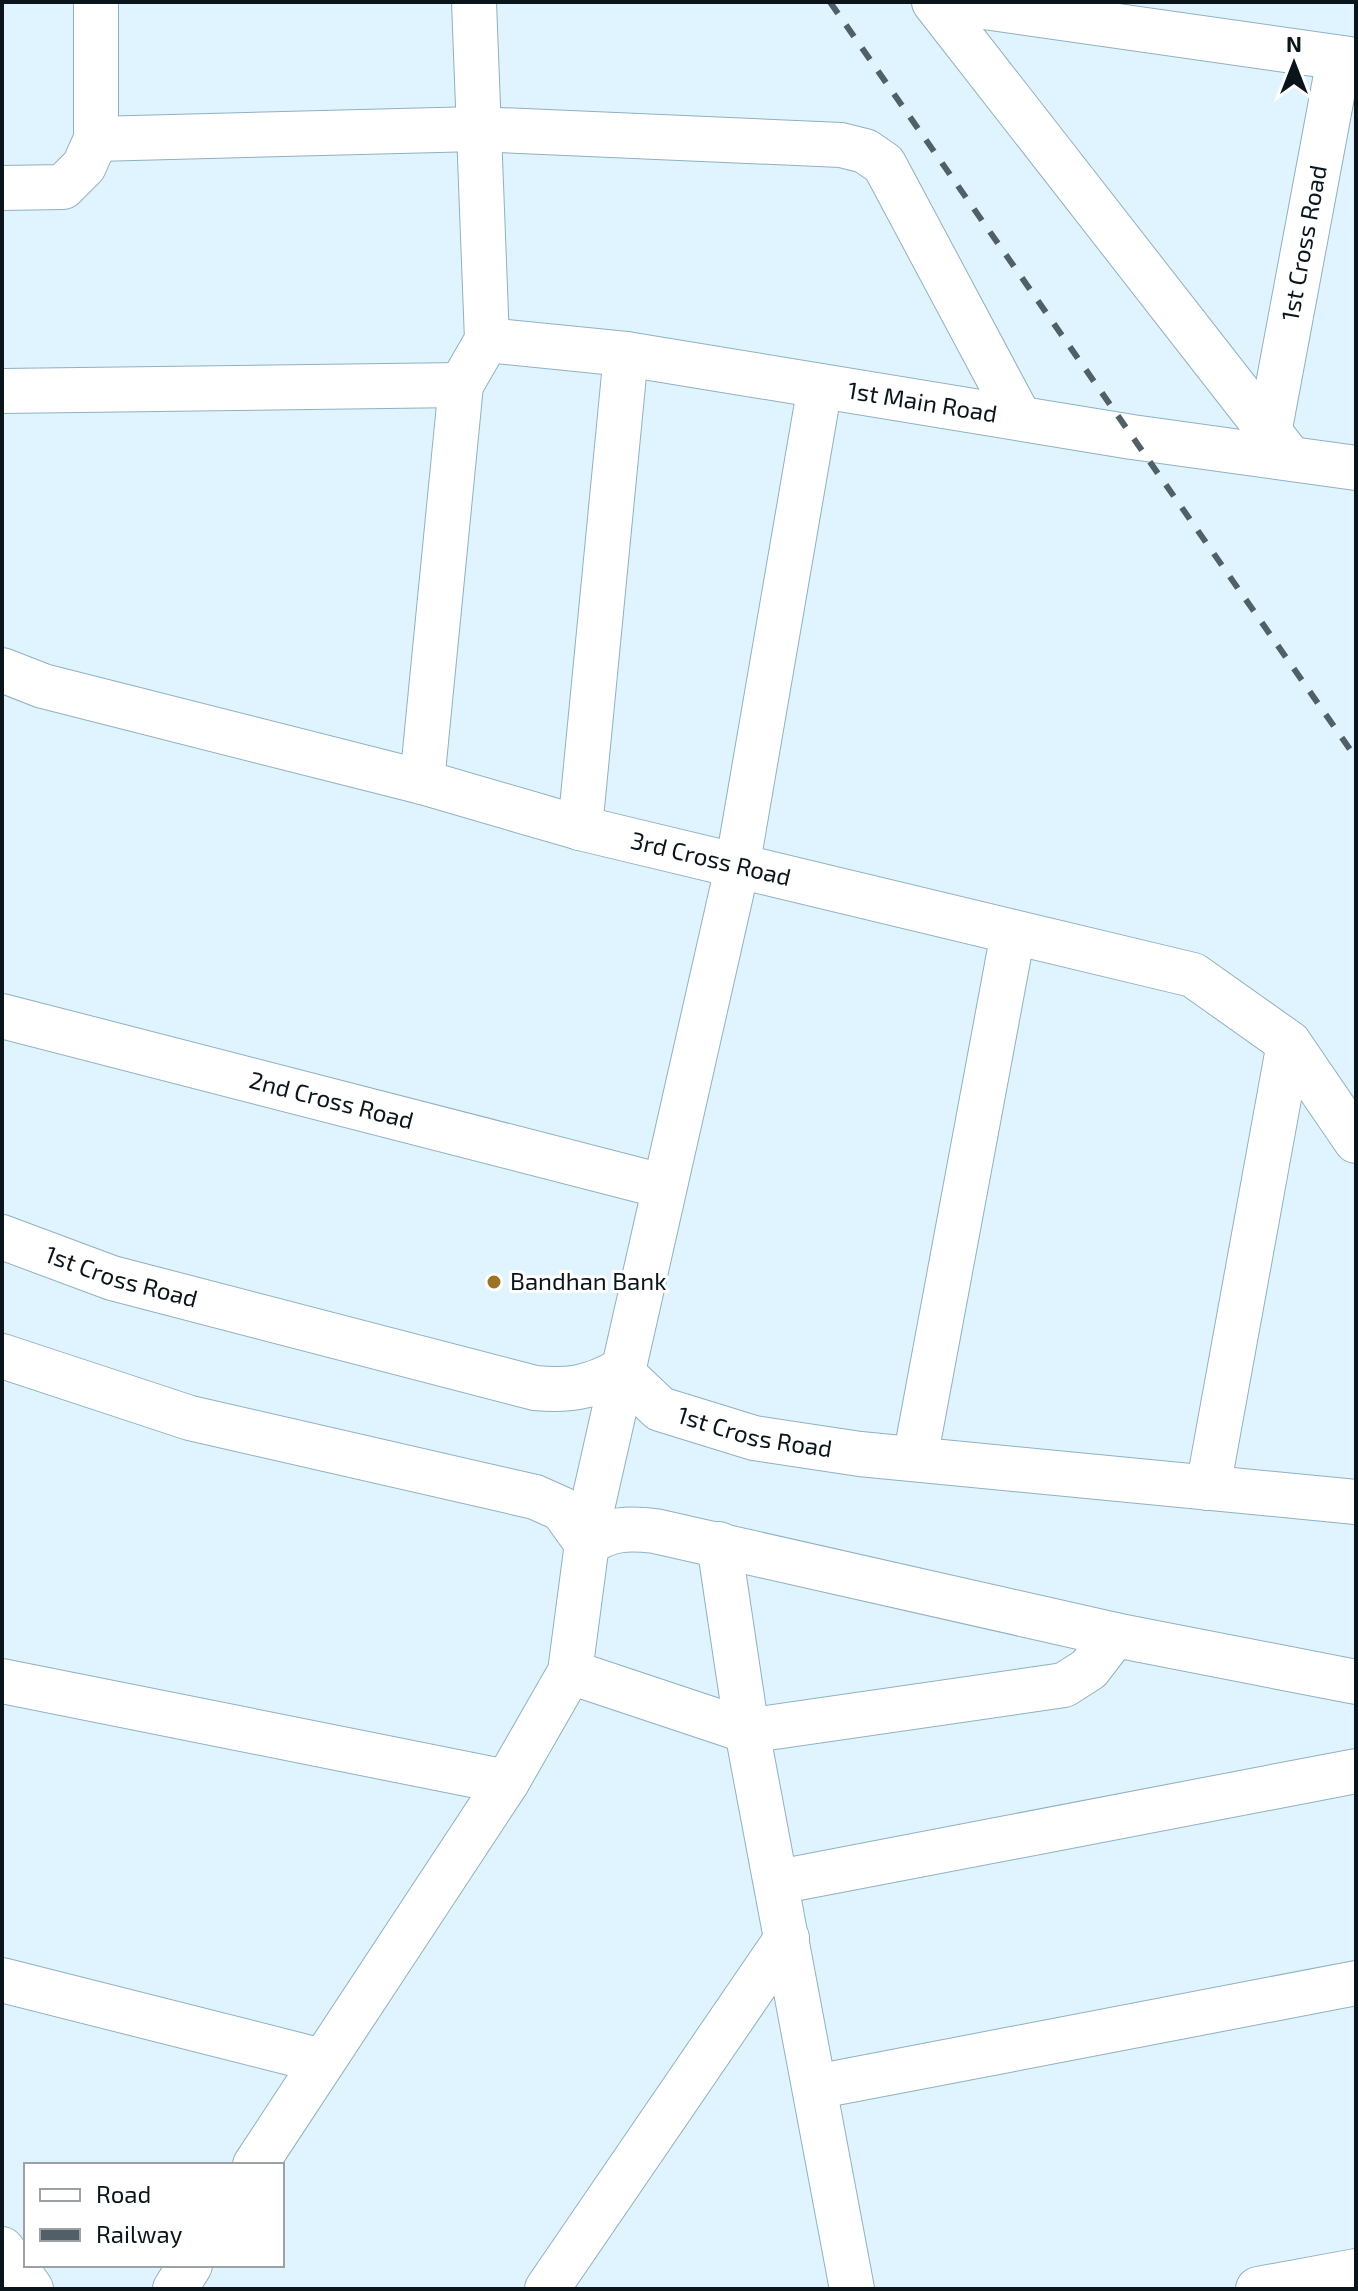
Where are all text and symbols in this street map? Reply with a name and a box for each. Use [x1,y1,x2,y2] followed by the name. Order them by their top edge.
[1254,24,1334,104] north arrow
[1286,30,1302,56] text: N
[1274,163,1332,323] street label: 1st Cross Road
[846,375,999,428] street label: 1st Main Road
[628,825,794,891] street label: 3rd Cross Road
[247,1064,417,1134] street label: 2nd Cross Road
[41,1238,201,1313] street label: 1st Cross Road
[510,1266,666,1295] place label: Bandhan Bank
[485,1273,503,1291] marker: Bandhan Bank
[674,1399,834,1463] street label: 1st Cross Road
[24,2163,284,2267] legend
[96,2179,151,2208] text: Road
[96,2219,183,2248] text: Railway

